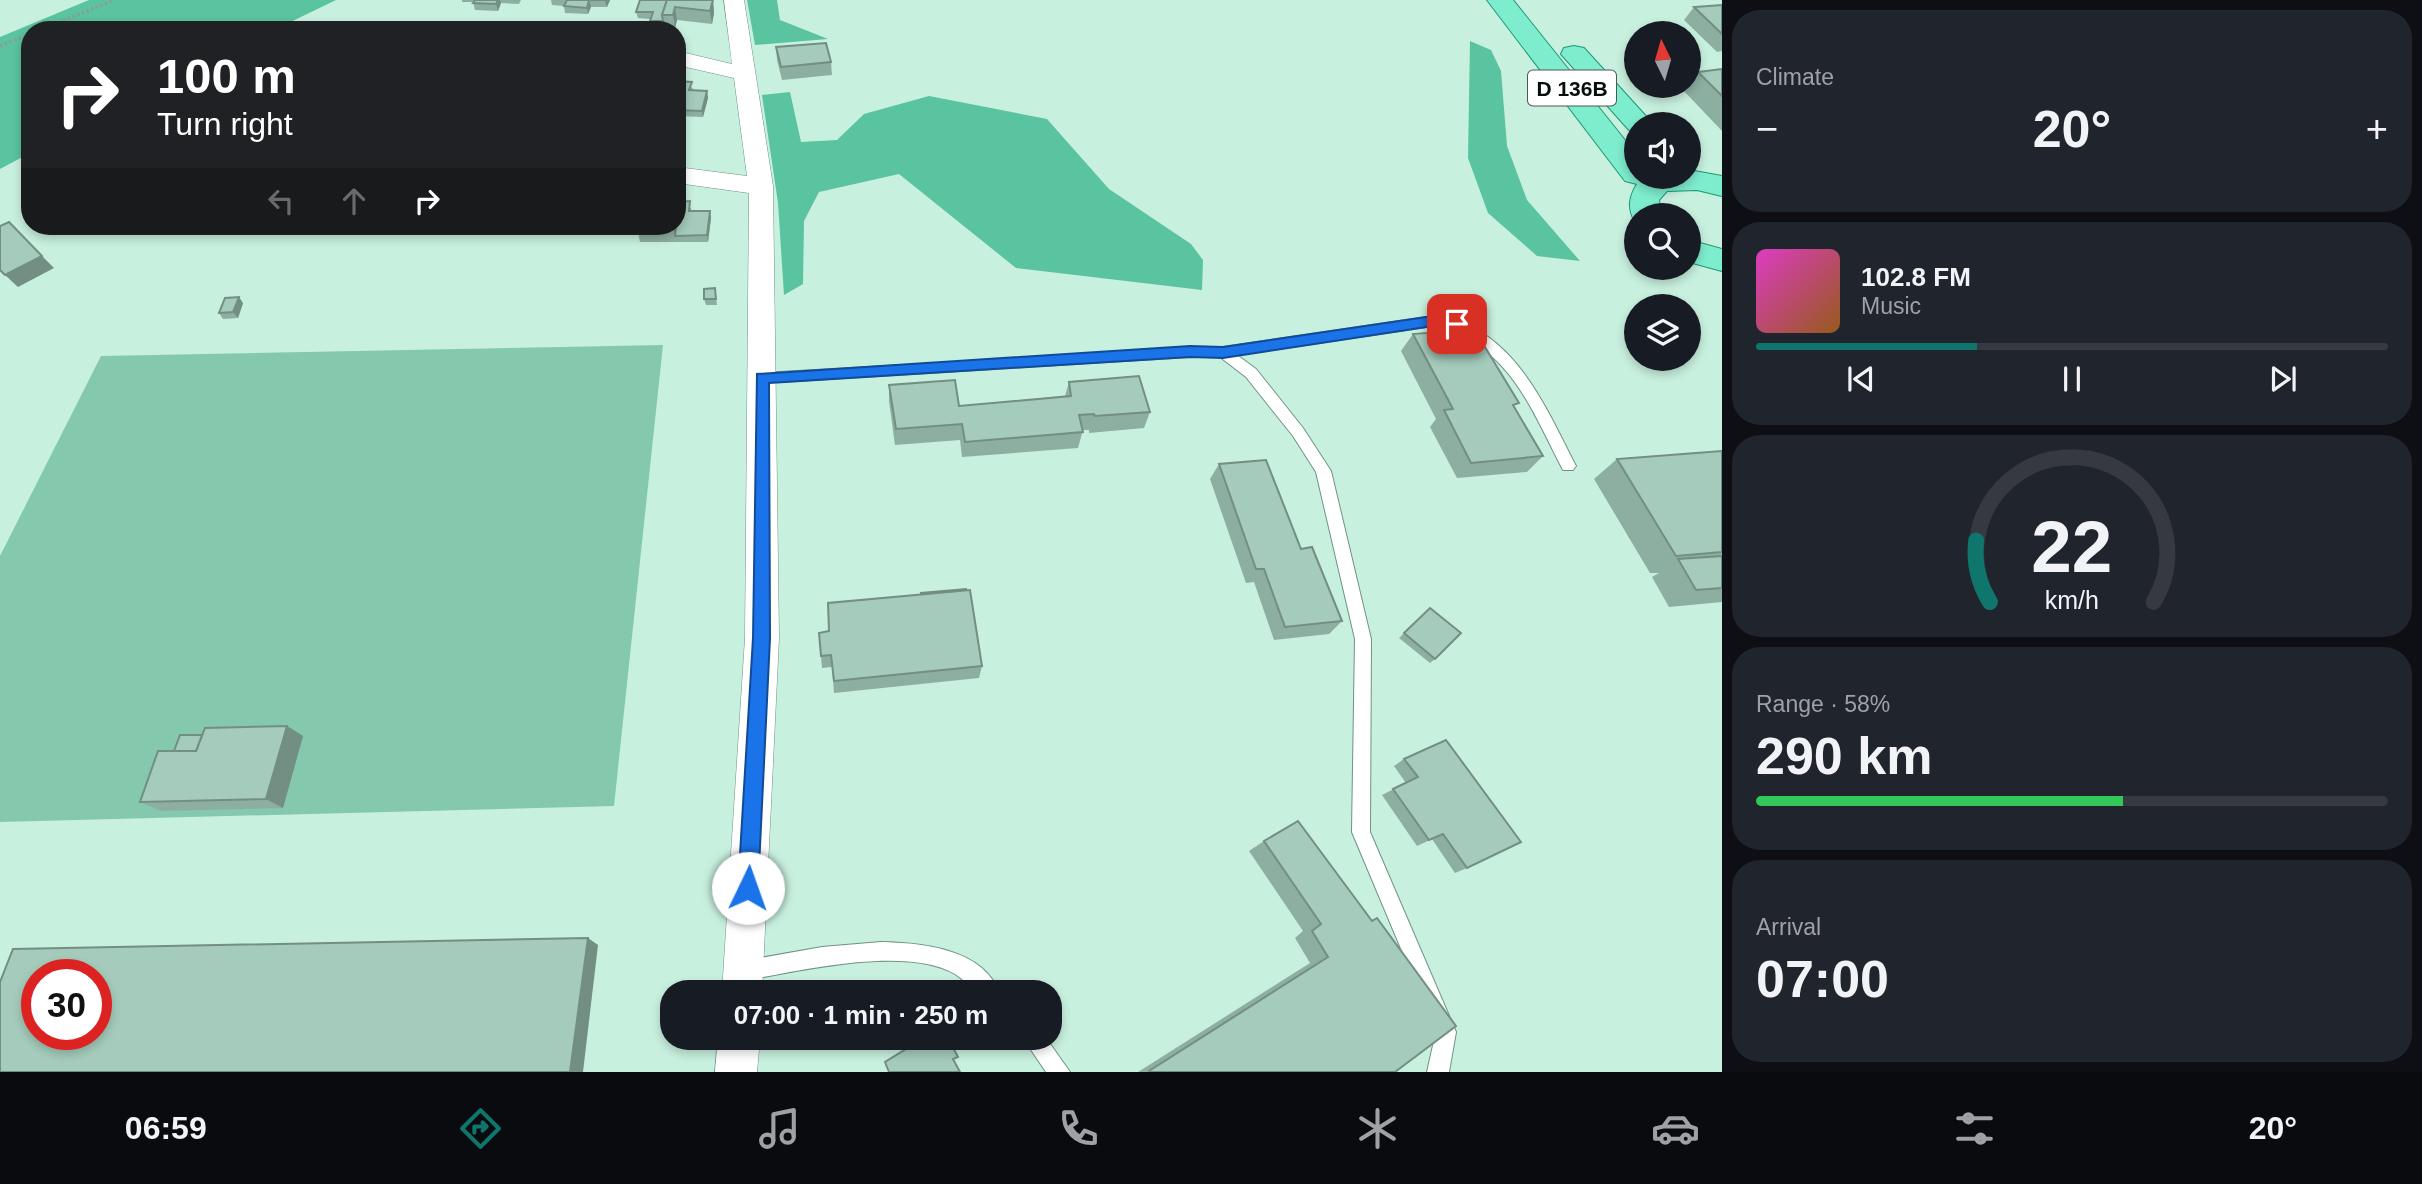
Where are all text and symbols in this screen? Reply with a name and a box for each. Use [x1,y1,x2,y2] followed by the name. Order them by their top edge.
[1624,21,1701,98] north arrow
[1624,21,1701,371] map controls
[42,49,133,140] icon: right
[157,49,296,103] text: 100 m
[1756,64,1834,90] text: Climate
[1528,70,1616,106] road number: D 136B
[2033,100,2111,158] text: 20°
[157,106,293,142] text: Turn right
[1756,108,1778,150] text: −
[2366,108,2388,150] text: +
[1624,112,1701,189] button: sound
[262,182,300,220] icon: left
[335,182,373,220] icon: ahead
[408,182,446,220] icon: right
[1624,203,1701,280] button: search
[1861,262,1971,292] text: 102.8 FM
[1861,293,1921,319] text: Music
[1427,294,1487,354] pin
[1624,294,1701,371] button: layers
[1438,305,1476,343] icon: arrive
[1842,360,1880,398] icon: previous
[2053,360,2091,398] icon: pause
[2264,360,2302,398] icon: next
[2032,506,2112,587] text: 22
[2045,586,2099,614] text: km/h
[1756,691,1890,717] text: Range · 58%
[1756,727,1932,785] text: 290 km
[711,851,785,925] position arrow
[1756,914,1821,940] text: Arrival
[1756,950,1889,1008] text: 07:00
[21,959,112,1050] speed limit sign: 30
[734,1000,988,1030] text: 07:00 · 1 min · 250 m
[456,1104,505,1153] icon: directions
[755,1104,804,1153] icon: music
[1054,1104,1103,1153] icon: phone
[1353,1104,1402,1153] icon: climate
[1651,1104,1700,1153] icon: car
[1950,1104,1999,1153] icon: filters
[125,1110,207,1146] text: 06:59
[2249,1110,2297,1146] text: 20°

